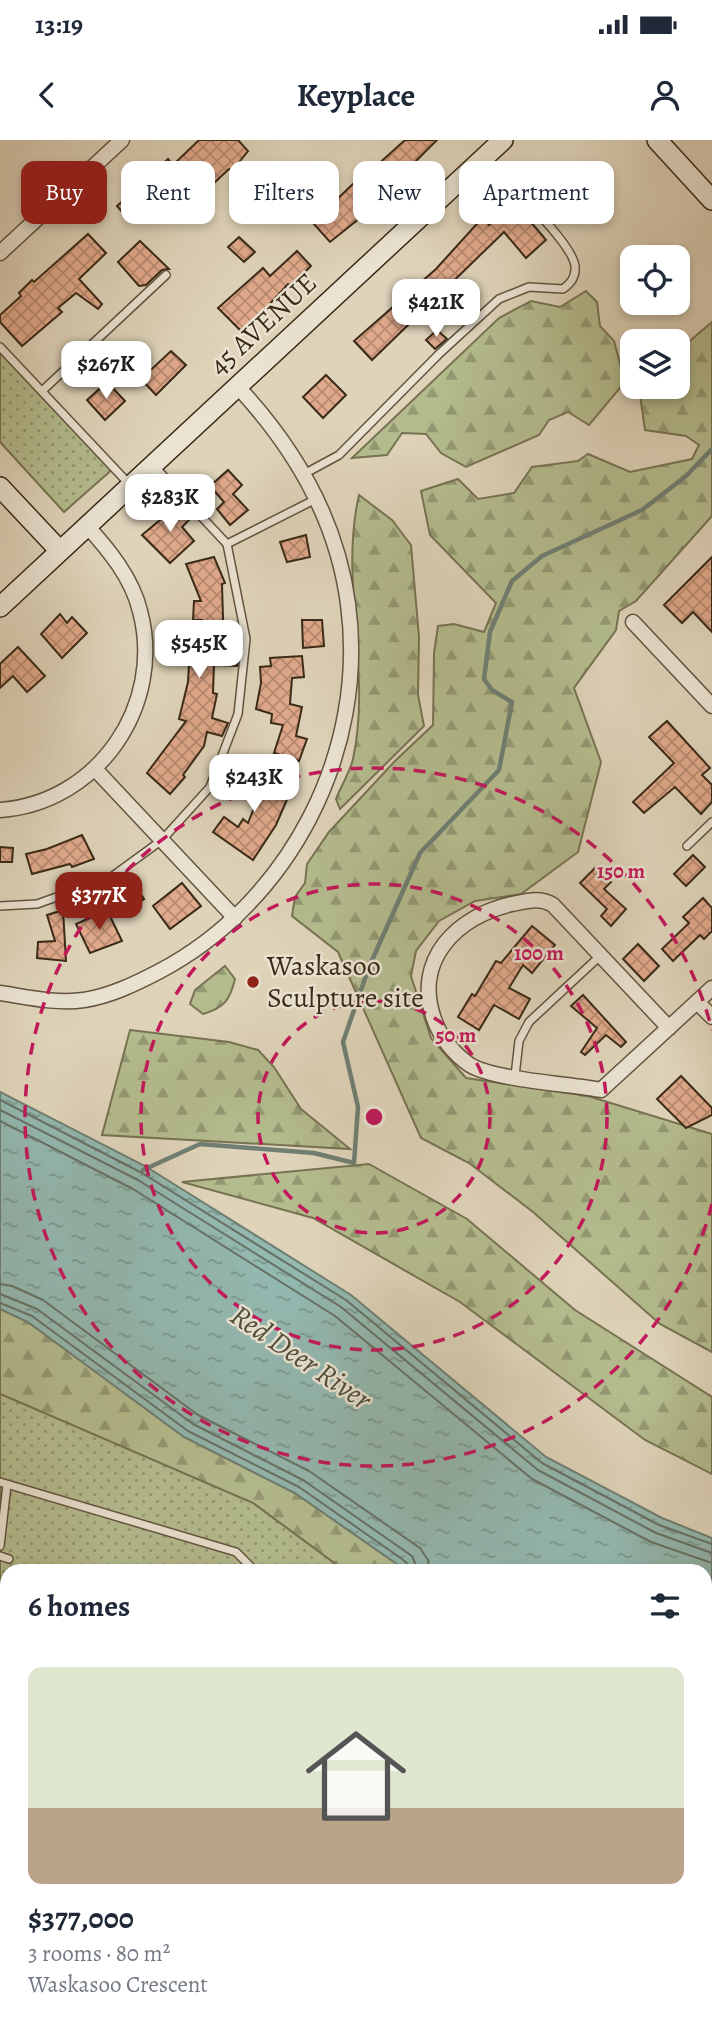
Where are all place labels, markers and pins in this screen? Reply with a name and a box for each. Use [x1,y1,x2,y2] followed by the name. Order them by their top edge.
[387,280,485,339] pin: $421K
[57,342,155,401] pin: $267K
[121,474,219,534] pin: $283K
[150,620,248,680] pin: $545K
[205,754,303,814] pin: $243K
[50,872,148,932] pin: $377K
[266,947,424,1017] place label: Waskasoo Sculpture site
[245,974,261,990] marker: Waskasoo Sculpture site
[362,1105,386,1129] centre of rings

